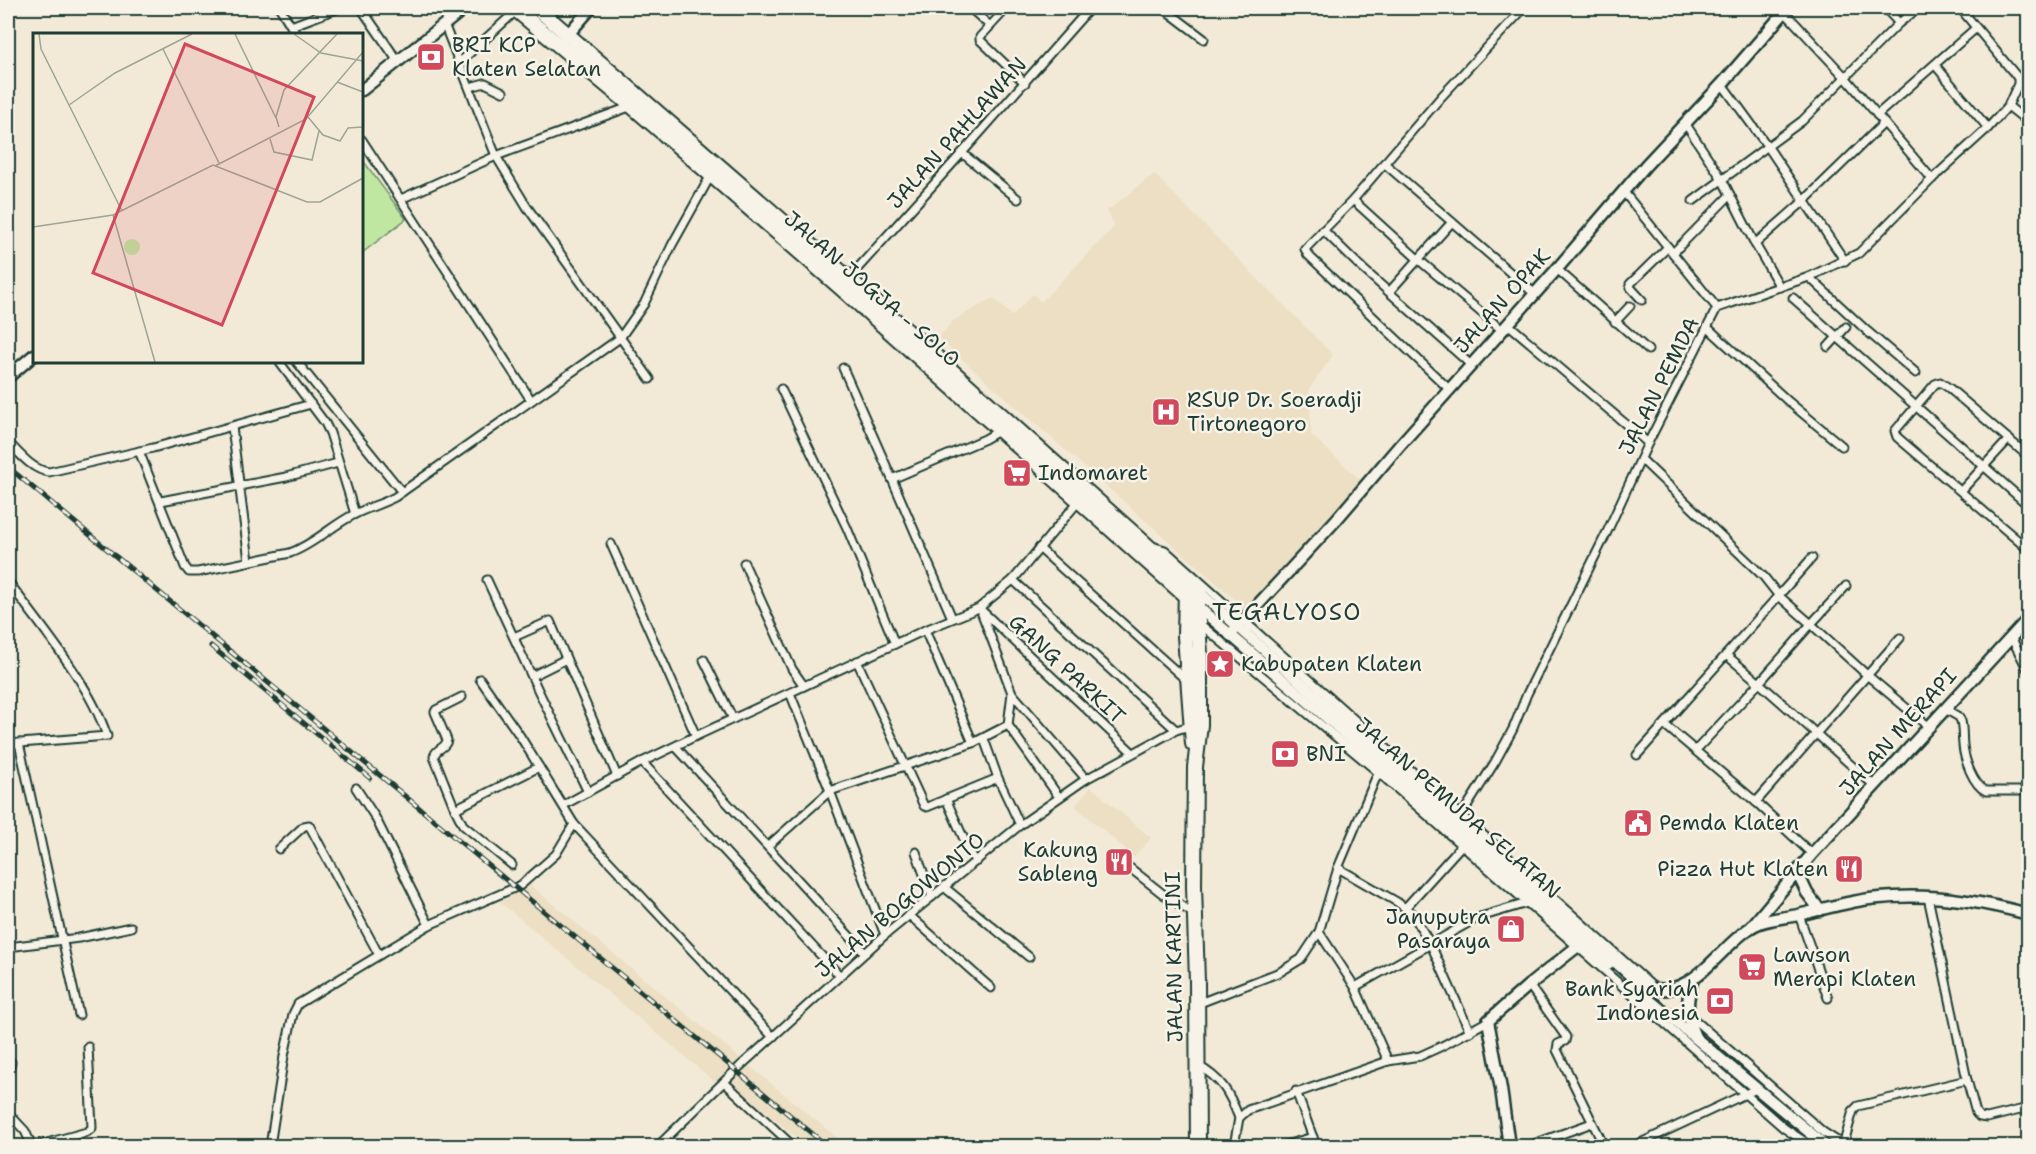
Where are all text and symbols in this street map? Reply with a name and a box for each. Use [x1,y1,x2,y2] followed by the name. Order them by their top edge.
[452,31,601,83] place label: BRI KCP Klaten Selatan
[33,33,363,363] inset map
[415,41,447,73] bank icon: BRI KCP Klaten Selatan
[881,51,1033,215] street label: JALAN PAHLAWAN
[778,205,966,373] street label: JALAN JOGJA - SOLO
[1447,242,1557,360] street label: JALAN OPAK
[1612,312,1706,460] street label: JALAN PEMDA
[1187,386,1362,438] place label: RSUP Dr. Soeradji Tirtonegoro
[1150,396,1182,428] hospital icon: RSUP Dr. Soeradji Tirtonegoro
[1001,457,1033,489] supermarket icon: Indomaret
[1038,459,1148,487] place label: Indomaret
[1212,596,1362,628] district label: TEGALYOSO
[1003,608,1131,730] street label: GANG PARKIT
[1204,648,1236,680] place icon: Kabupaten Klaten
[1241,650,1422,678] place label: Kabupaten Klaten
[1833,662,1963,802] street label: JALAN MERAPI
[1349,711,1567,905] street label: JALAN PEMUDA SELATAN
[1269,738,1301,770] bank icon: BNI
[1306,740,1346,768] place label: BNI
[1622,807,1654,839] public building icon: Pemda Klaten
[1659,809,1799,837] place label: Pemda Klaten
[810,826,990,984] street label: JALAN BOGOWONTO
[1018,836,1098,888] place label: Kakung Sableng
[1103,846,1135,878] restaurant icon: Kakung Sableng
[1833,853,1865,885] restaurant icon: Pizza Hut Klaten
[1657,855,1828,883] place label: Pizza Hut Klaten
[1159,871,1189,1043] street label: JALAN KARTINI
[1385,903,1490,955] place label: Januputra Pasaraya
[1495,913,1527,945] shop icon: Januputra Pasaraya
[1773,941,1916,993] place label: Lawson Merapi Klaten
[1736,951,1768,983] supermarket icon: Lawson Merapi Klaten
[1565,975,1699,1027] place label: Bank Syariah Indonesia
[1704,985,1736,1017] bank icon: Bank Syariah Indonesia

